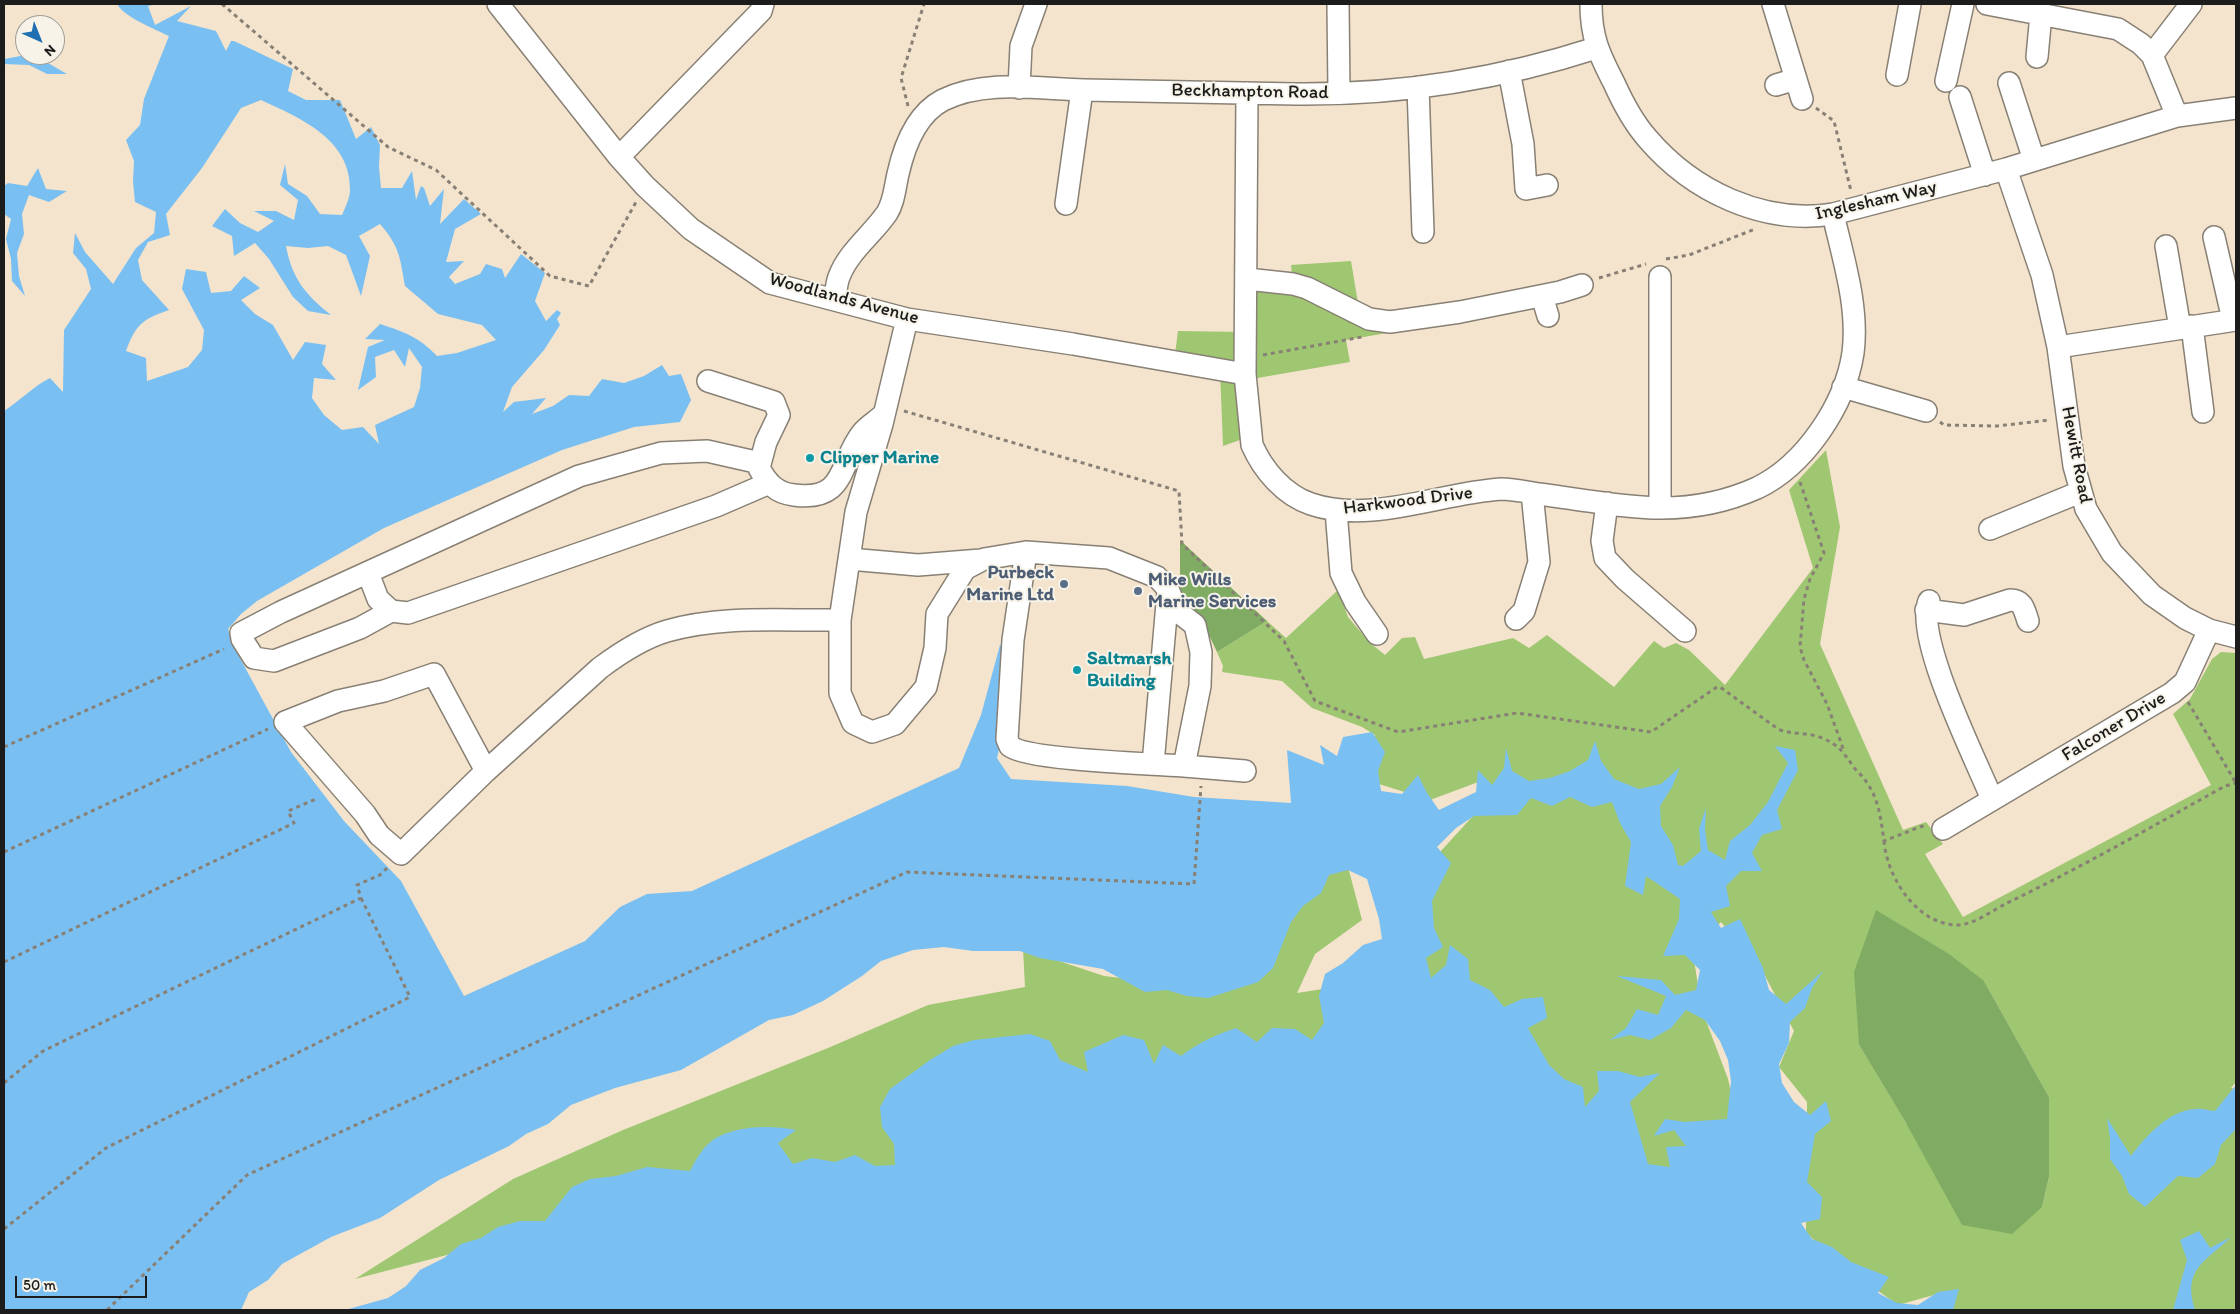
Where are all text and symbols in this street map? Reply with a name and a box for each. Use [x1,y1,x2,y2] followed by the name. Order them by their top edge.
[15,15,65,65] north arrow
[41,41,59,60] text: N
[1171,79,1329,105] street label: Beckhampton Road
[1813,176,1939,226] street label: Inglesham Way
[767,268,921,330] street label: Woodlands Avenue
[2055,404,2097,506] street label: Hewitt Road
[820,447,939,469] place label: Clipper Marine
[804,452,816,464] marker: Clipper Marine
[1342,482,1474,520] street label: Harkwood Drive
[966,562,1054,606] place label: Purbeck Marine Ltd
[1148,569,1276,613] place label: Mike Wills Marine Services
[1058,578,1070,590] marker: Purbeck Marine Ltd
[1132,585,1144,597] marker: Mike Wills Marine Services
[1087,648,1172,692] place label: Saltmarsh Building
[1071,664,1083,676] marker: Saltmarsh Building
[2058,687,2170,767] street label: Falconer Drive
[18,1266,150,1298] scale bar
[23,1276,56,1294] text: 50 m

